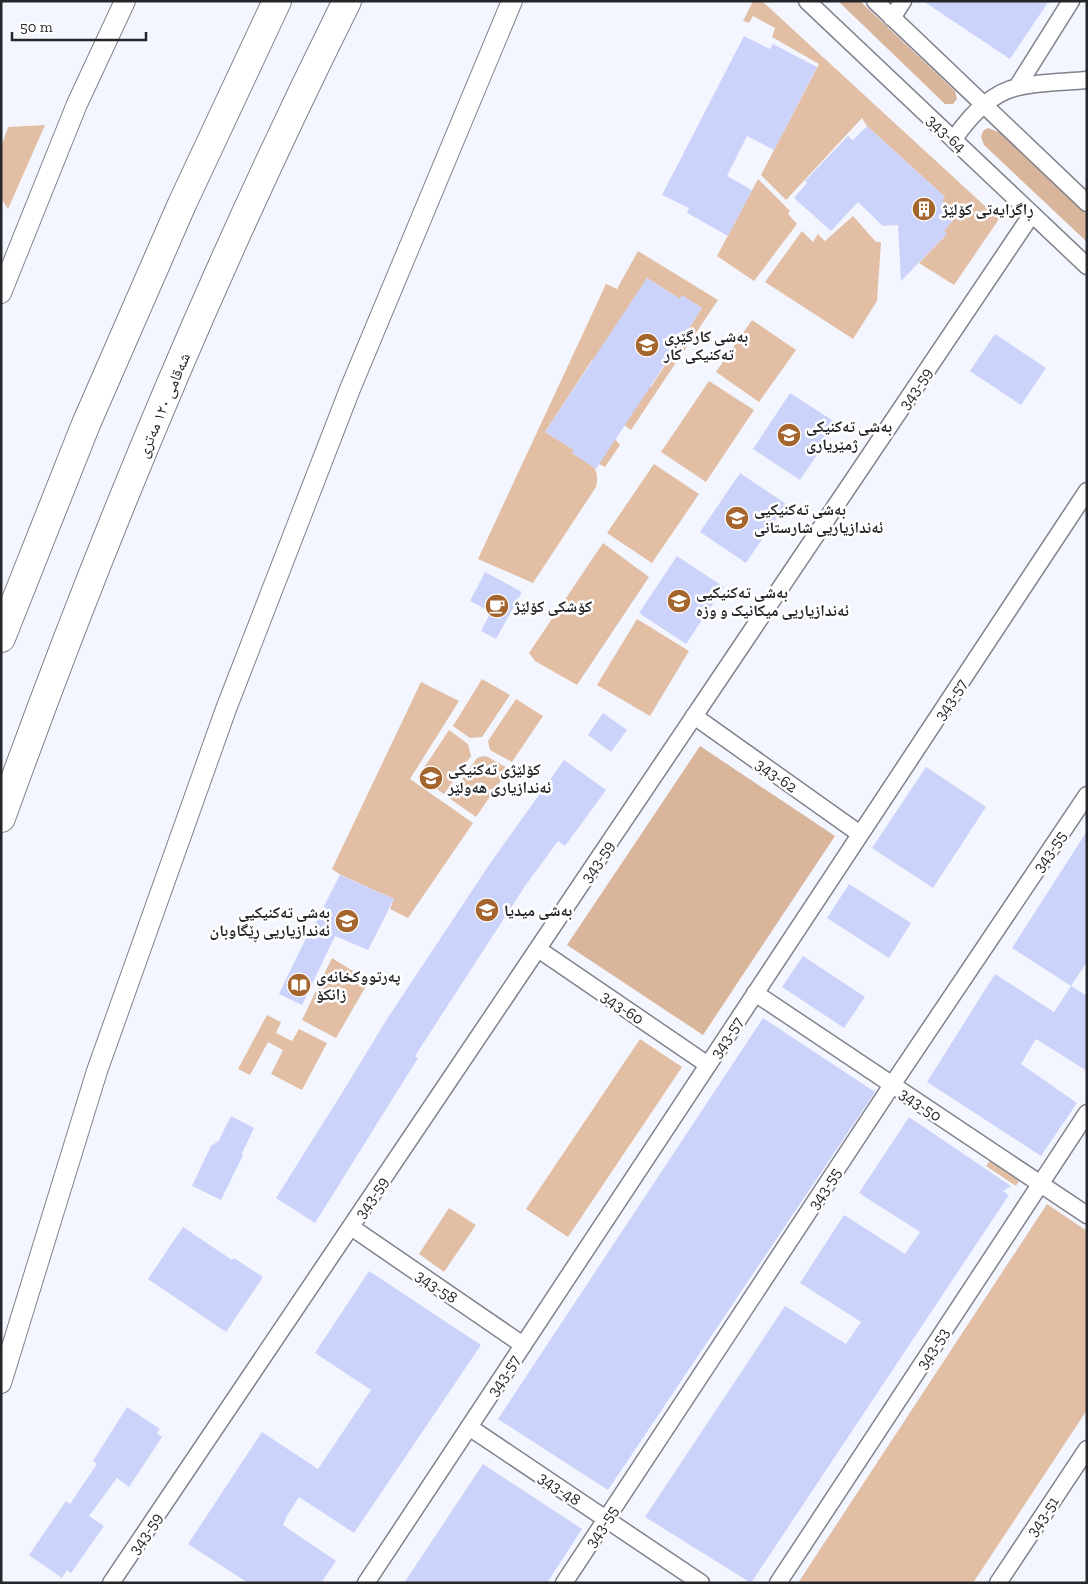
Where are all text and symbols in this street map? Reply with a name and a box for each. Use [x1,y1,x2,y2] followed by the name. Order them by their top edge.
[12,10,146,42] scale bar
[20,18,53,36] text: 50 m
[923,110,970,156] street label: 343-64
[911,196,937,222] building icon: ڕاگرایەتی کۆلێژ
[941,200,1033,222] place label: ڕاگرایەتی کۆلێژ
[663,327,748,364] place label: بەشی کارگێڕی تەکنیکی کار
[634,332,660,358] school or university icon: بەشی کارگێڕی تەکنیکی کار
[133,350,195,461] street label: شەقامی ١٢٠ مەتری
[895,364,936,413] street label: 343-59
[806,417,892,454] place label: بەشی تەکنیکی ژمێریاری
[776,422,802,448] school or university icon: بەشی تەکنیکی ژمێریاری
[754,500,883,537] place label: بەشی تەکنیکیی ئەندازیاریی شارستانی
[724,505,750,531] school or university icon: بەشی تەکنیکیی ئەندازیاریی شارستانی
[696,583,849,620] place label: بەشی تەکنیکیی ئەندازیاریی میکانیک و وزە
[666,588,692,614] school or university icon: بەشی تەکنیکیی ئەندازیاریی میکانیک و وزە
[484,593,510,619] cafe icon: کۆشکی کۆلێژ
[513,597,592,616] place label: کۆشکی کۆلێژ
[930,675,971,723] street label: 343-57
[752,754,801,796] street label: 343-62
[447,760,551,797] place label: کۆلێژی تەکنیکی ئەندازیاری هەولێر
[418,765,444,791] school or university icon: کۆلێژی تەکنیکی ئەندازیاری هەولێر
[1029,827,1070,876] street label: 343-55
[577,837,618,886] street label: 343-59
[474,897,500,923] school or university icon: بەشی میدیا
[504,901,572,920] place label: بەشی میدیا
[210,903,330,943] place label: بەشی تەکنیکیی ئەندازیاریی ڕێگاوبان
[334,908,360,934] school or university icon: بەشی تەکنیکیی ئەندازیاریی ڕێگاوبان
[316,967,401,1004] place label: پەرتووکخانەی زانکۆ
[286,972,312,998] library icon: پەرتووکخانەی زانکۆ
[598,986,648,1029] street label: 343-60
[706,1013,747,1061] street label: 343-57
[896,1083,945,1125] street label: 343-50
[804,1164,845,1213] street label: 343-55
[351,1173,392,1222] street label: 343-59
[412,1266,461,1307] street label: 343-58
[912,1324,953,1372] street label: 343-53
[483,1351,524,1399] street label: 343-57
[535,1467,584,1509] street label: 343-48
[1022,1493,1063,1540] street label: 343-51
[581,1502,622,1551] street label: 343-55
[125,1509,166,1558] street label: 343-59

